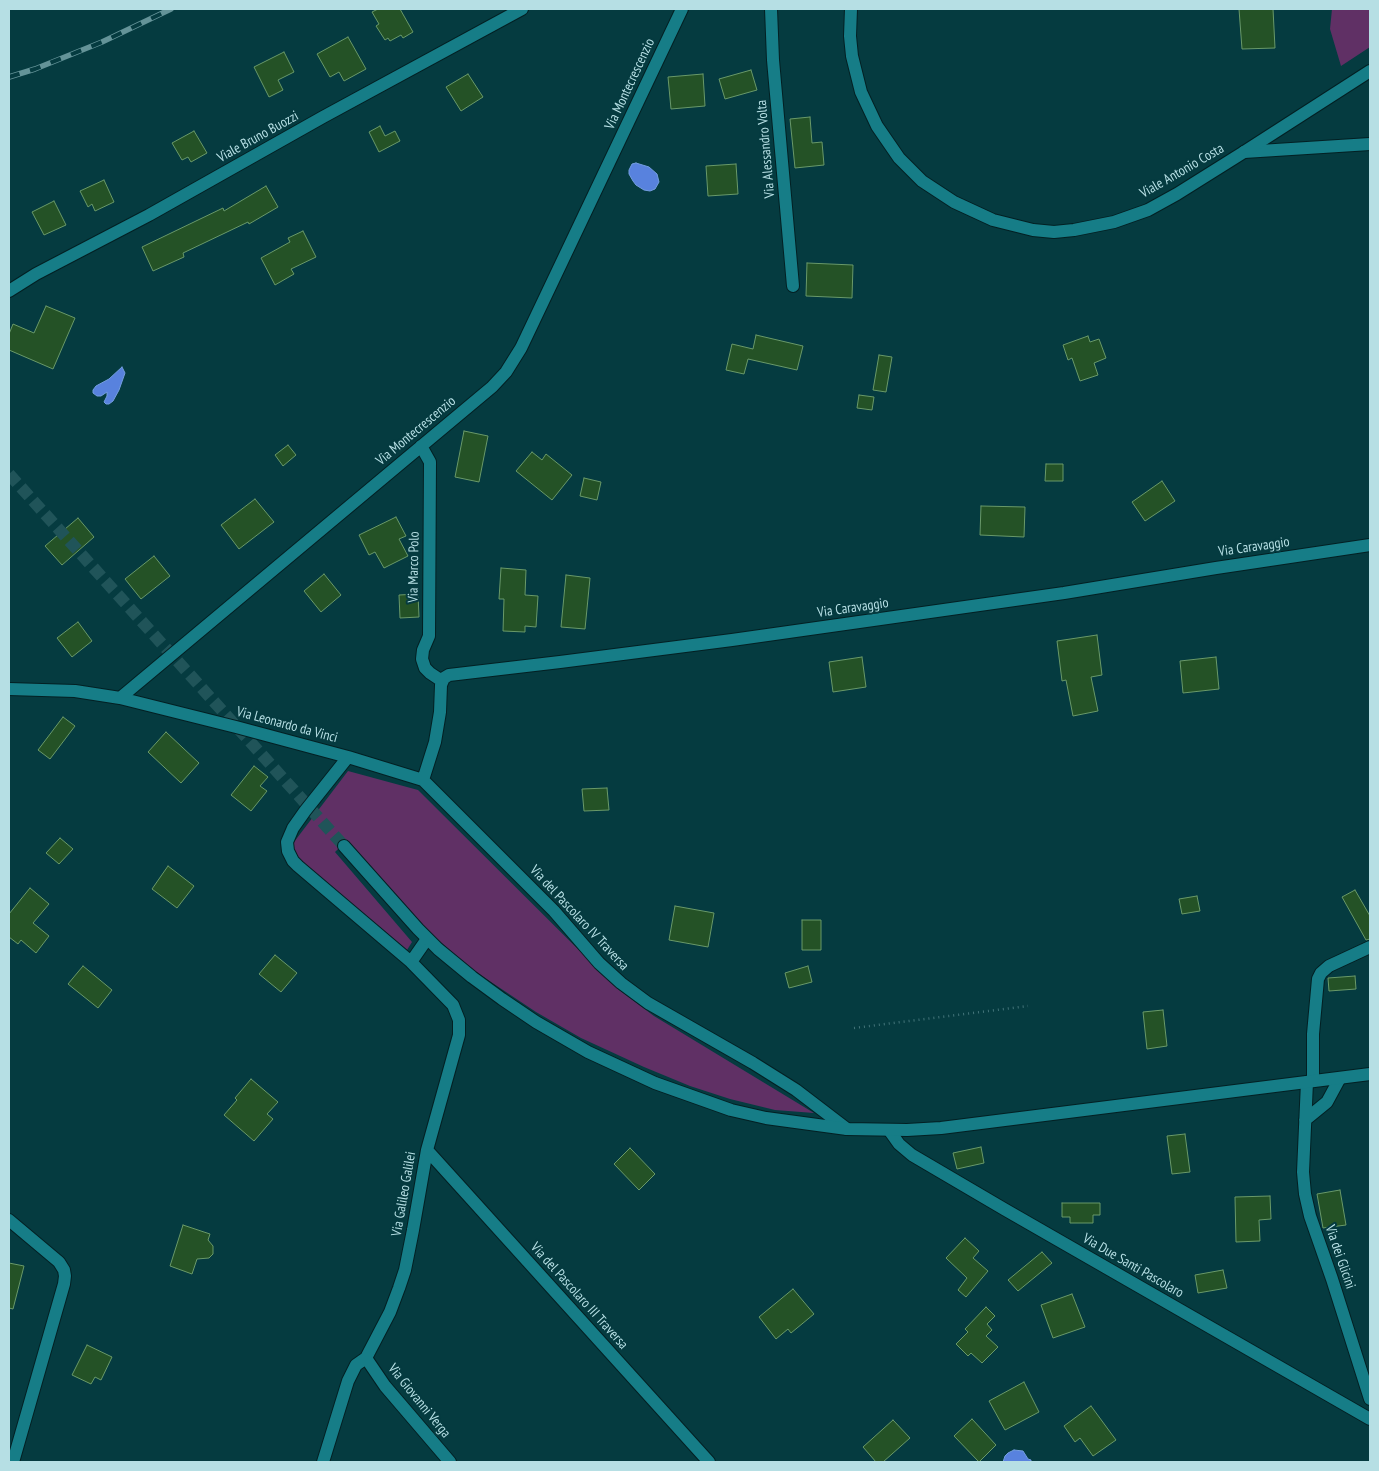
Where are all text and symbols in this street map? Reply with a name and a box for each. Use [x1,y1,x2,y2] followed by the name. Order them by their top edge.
[602,36,658,132] street label: Via Montecrescenzio
[753,99,779,199] street label: Via Alessandro Volta
[214,108,302,166] street label: Viale Bruno Buozzi
[1137,140,1227,202] street label: Viale Antonio Costa
[373,393,459,469] street label: Via Montecrescenzio
[405,531,423,603] street label: Via Marco Polo
[1217,534,1291,560] street label: Via Caravaggio
[816,595,890,621] street label: Via Caravaggio
[235,703,339,747] street label: Via Leonardo da Vinci
[526,862,632,974] street label: Via del Pascolaro IV Traversa
[388,1150,420,1238] street label: Via Galileo Galilei
[1321,1223,1359,1291] street label: Via dei Glicini
[1080,1230,1186,1302] street label: Via Due Santi Pascolaro
[527,1239,631,1353] street label: Via del Pascolaro III Traversa
[384,1361,454,1441] street label: Via Giovanni Verga

